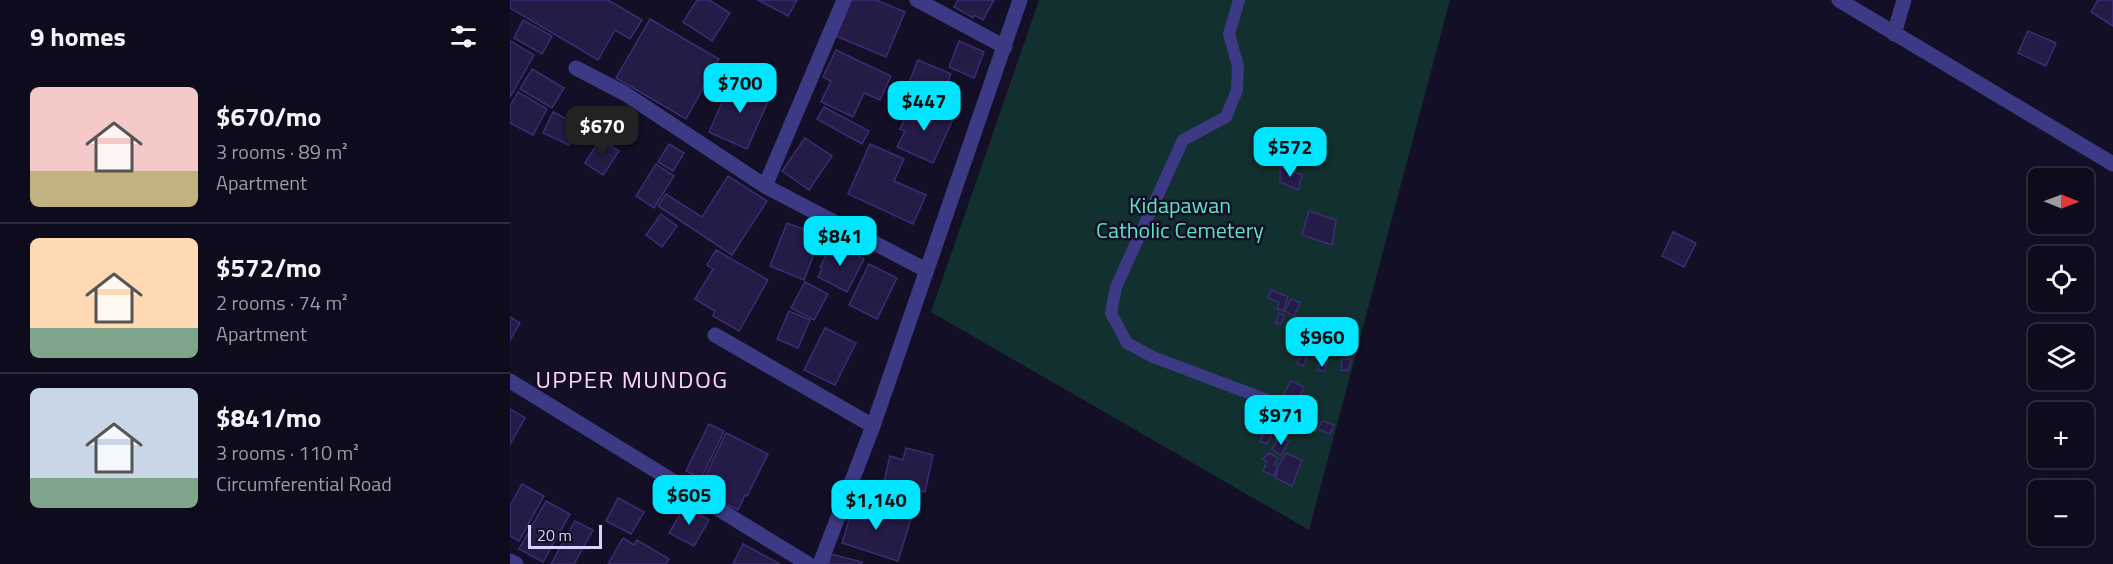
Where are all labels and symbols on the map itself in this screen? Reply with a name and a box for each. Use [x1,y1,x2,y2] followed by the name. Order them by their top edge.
[704,63,776,114] pin: $700
[888,81,960,132] pin: $447
[566,106,638,157] pin: $670
[1254,127,1326,178] pin: $572
[2028,168,2094,234] north arrow
[1096,188,1264,247] park label: Kidapawan Catholic Cemetery
[804,216,876,267] pin: $841
[1286,317,1358,368] pin: $960
[535,361,729,397] district label: UPPER MUNDOG
[1245,395,1317,446] pin: $971
[653,475,725,526] pin: $605
[827,480,925,531] pin: $1,140
[528,522,602,550] scale bar

